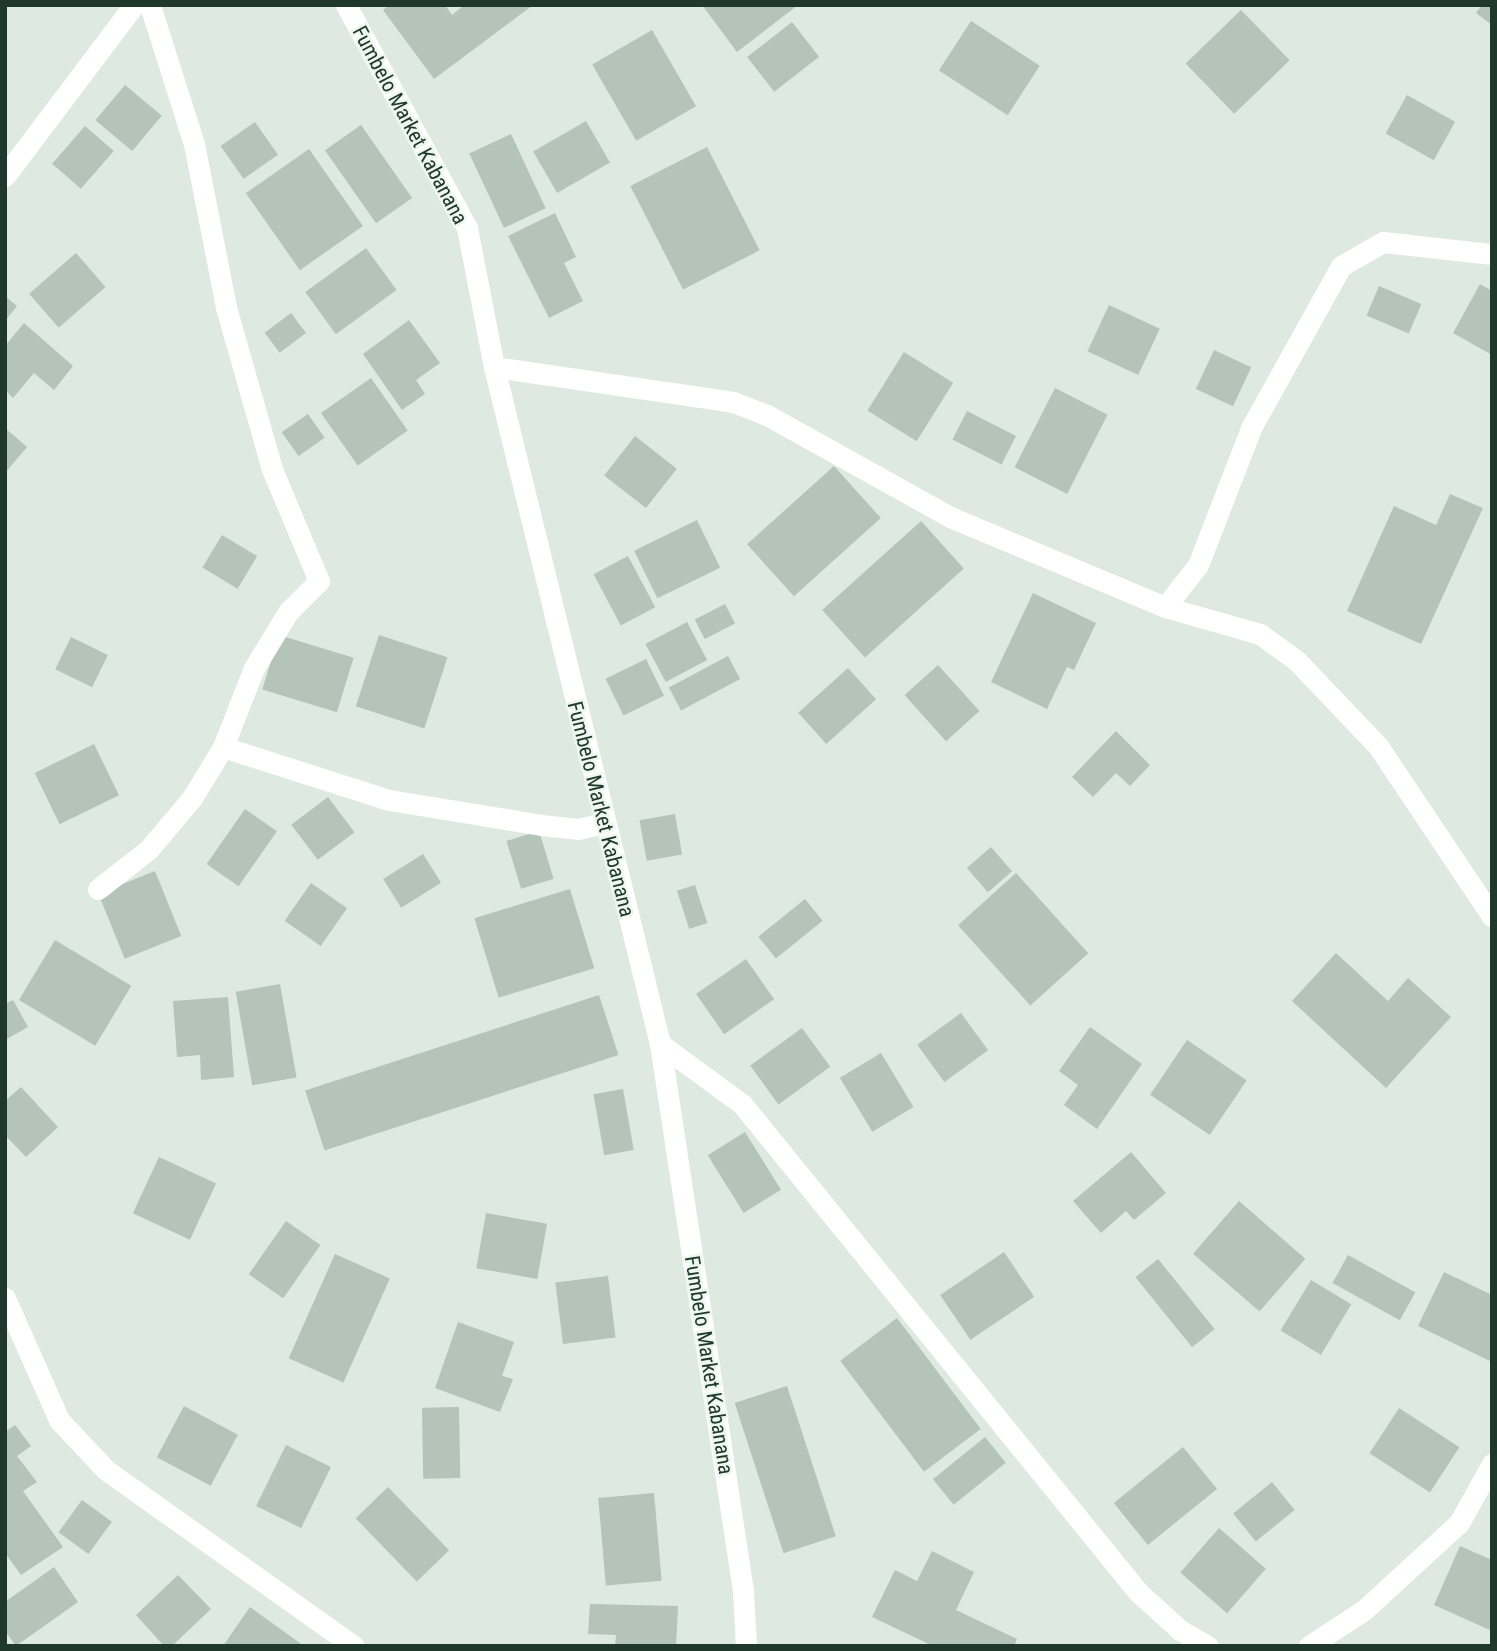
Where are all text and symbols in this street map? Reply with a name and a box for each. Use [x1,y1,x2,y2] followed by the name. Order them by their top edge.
[347,21,473,229] street label: Fumbelo Market Kabanana
[562,699,640,919] street label: Fumbelo Market Kabanana
[679,1254,739,1476] street label: Fumbelo Market Kabanana

